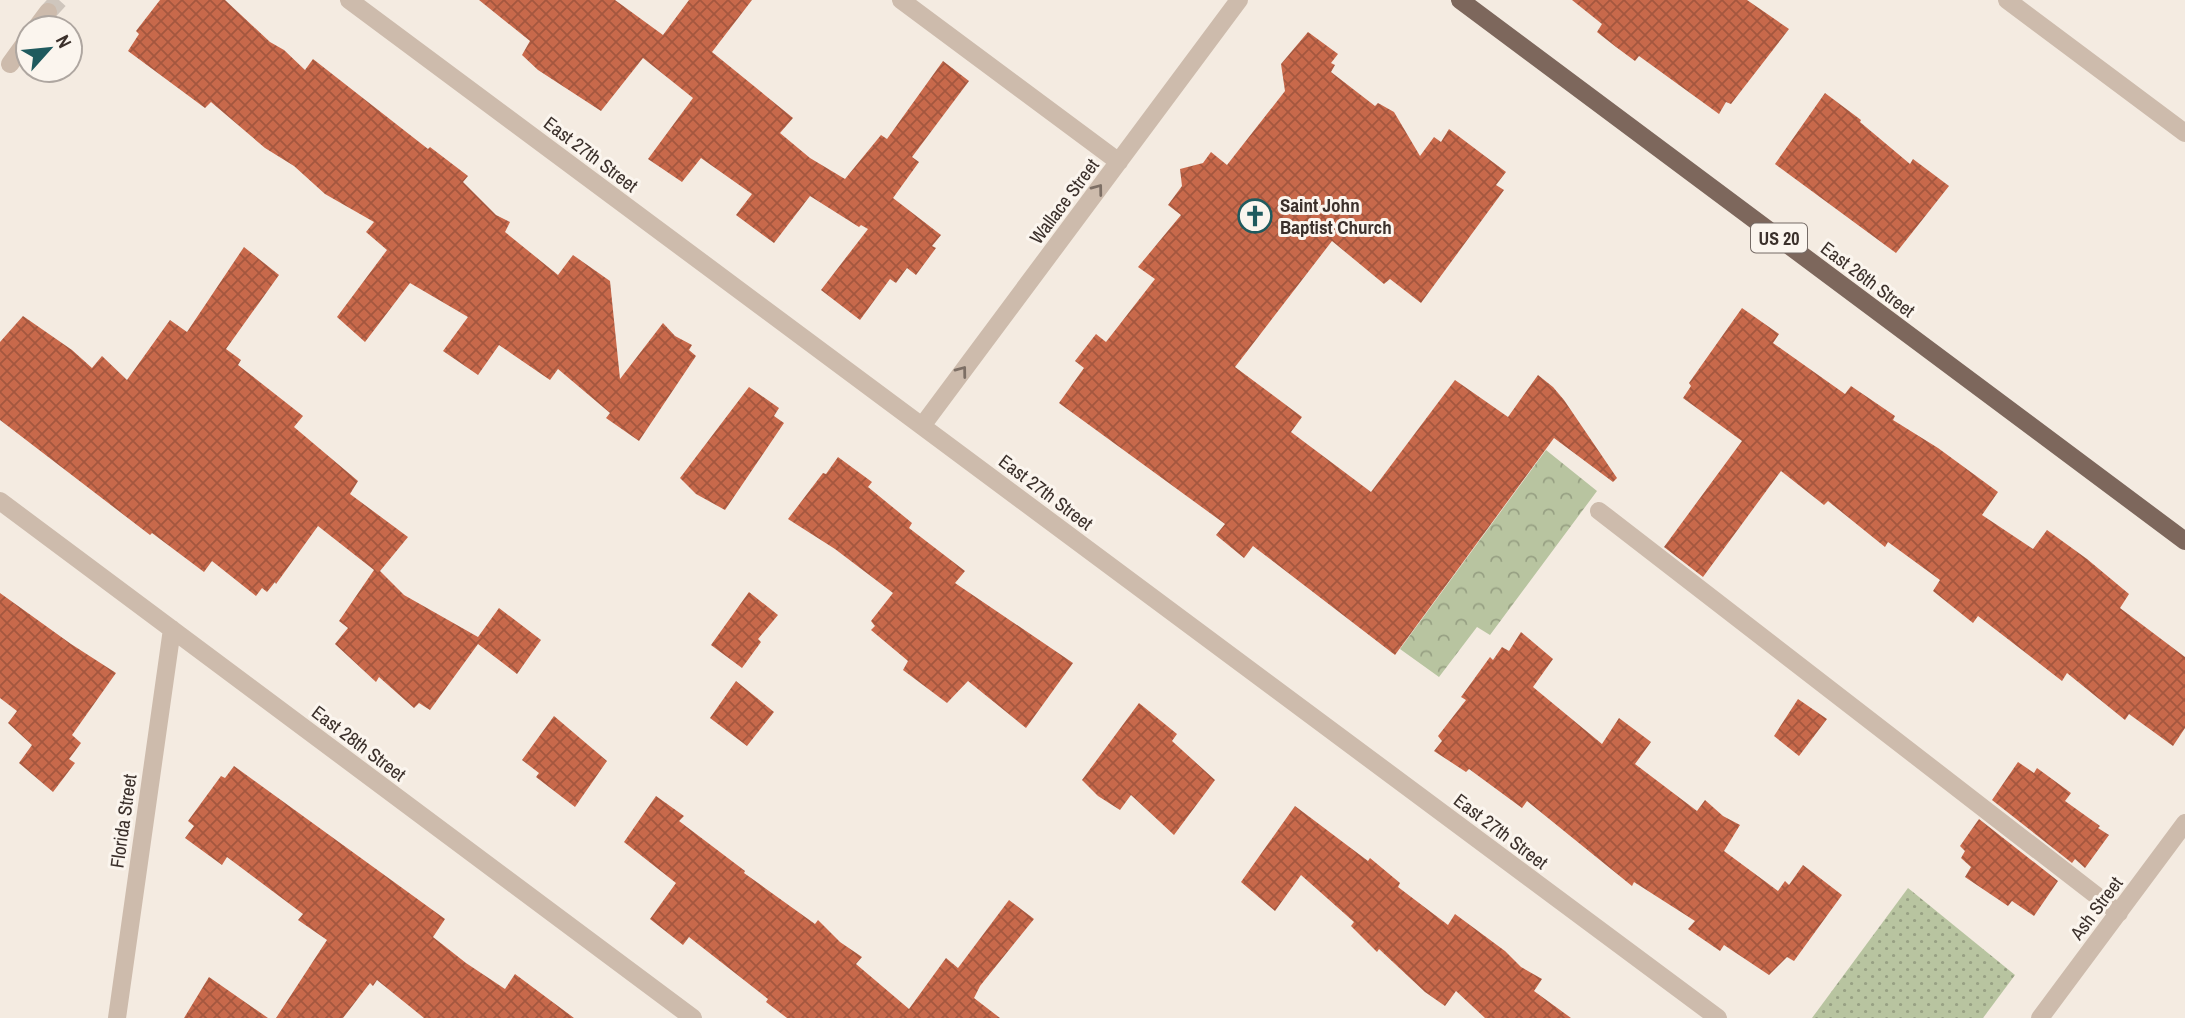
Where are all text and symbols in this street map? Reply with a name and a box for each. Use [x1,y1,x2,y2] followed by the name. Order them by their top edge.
[14,14,84,84] north arrow
[50,30,78,52] text: N
[539,110,644,198] street label: East 27th Street
[1023,152,1105,249] street label: Wallace Street
[1090,184,1103,197] one-way arrow
[1280,192,1392,240] place label: Saint John Baptist Church
[1236,197,1274,235] church icon: Saint John Baptist Church
[1751,224,1807,252] road number: US 20
[1816,235,1921,323] street label: East 26th Street
[954,367,967,379] one-way arrow
[994,448,1099,536] street label: East 27th Street
[307,699,412,787] street label: East 28th Street
[104,772,143,870] street label: Florida Street
[1449,787,1554,875] street label: East 27th Street
[2063,871,2129,946] street label: Ash Street

